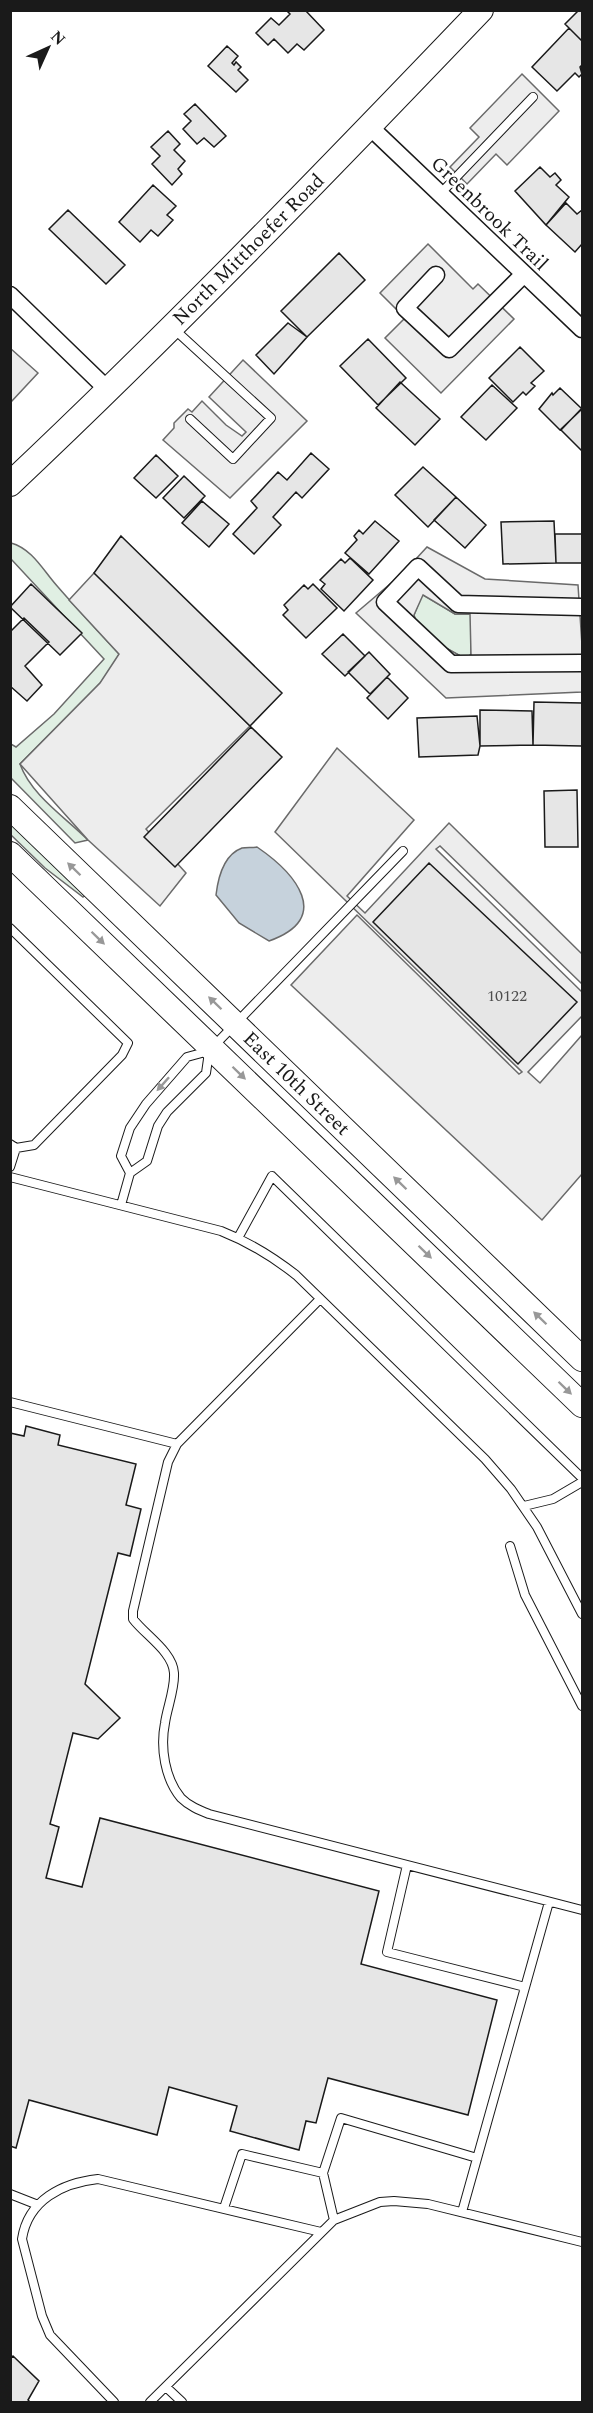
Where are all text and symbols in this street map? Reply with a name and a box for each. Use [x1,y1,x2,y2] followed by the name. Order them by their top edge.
[18,18,78,78] north arrow
[45,25,71,51] text: N
[423,149,555,278] street label: Greenbrook Trail
[166,167,332,333] street label: North Mitthoefer Road
[67,862,81,876] one-way arrow
[91,931,105,945] one-way arrow
[487,984,527,1008] house number: 10122
[208,997,222,1011] one-way arrow
[236,1024,357,1143] street label: East 10th Street
[231,1066,245,1080] one-way arrow
[157,1076,170,1091] one-way arrow
[394,1176,408,1190] one-way arrow
[417,1245,431,1259] one-way arrow
[533,1311,548,1325] one-way arrow
[557,1381,572,1395] one-way arrow

